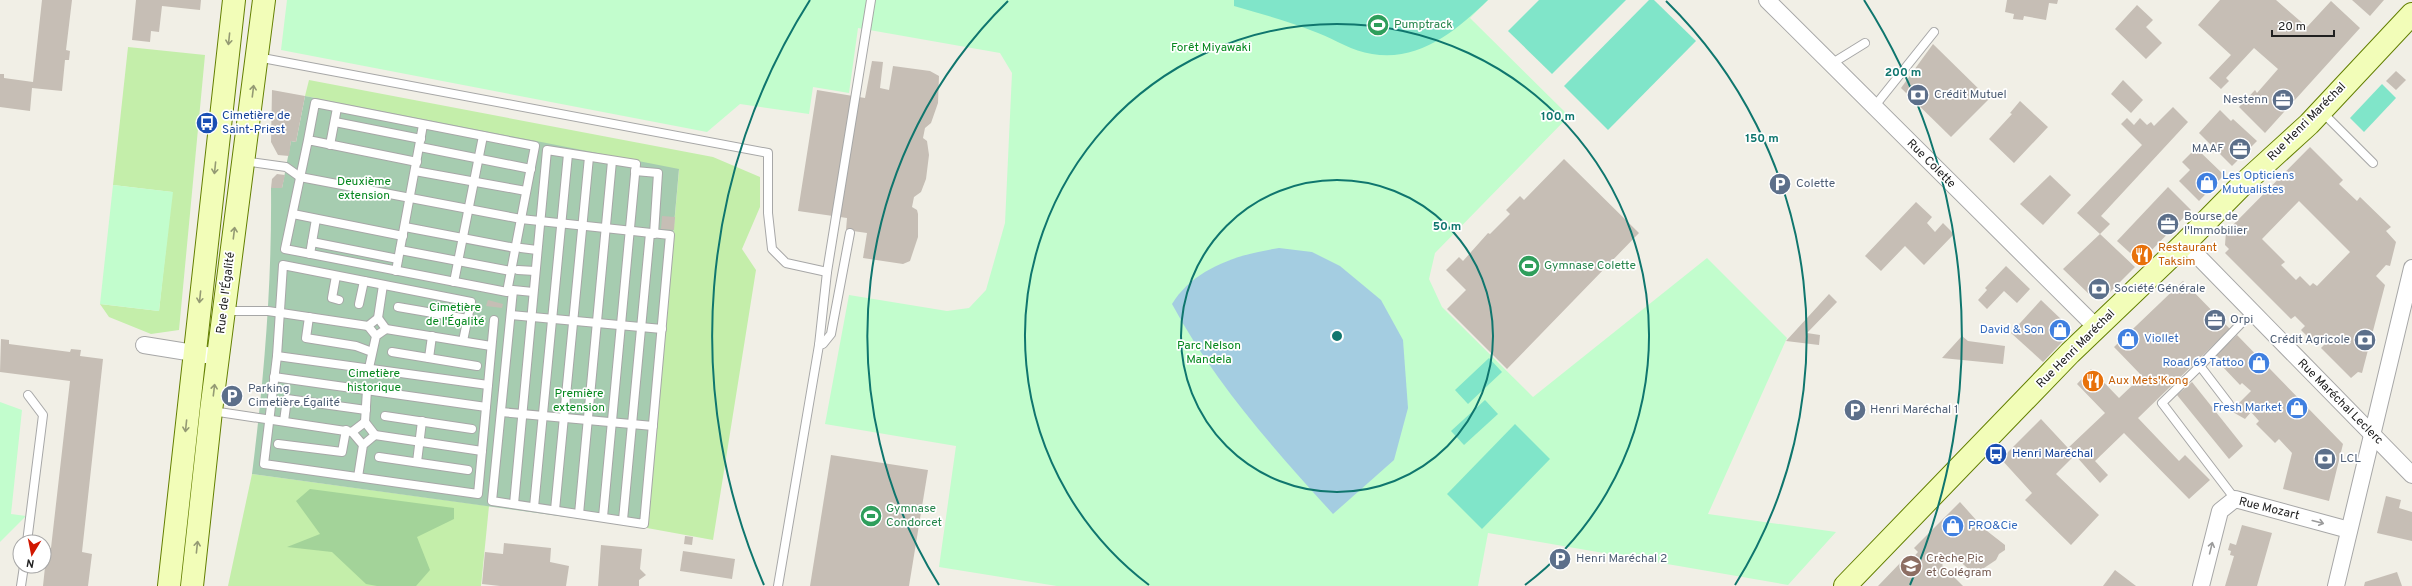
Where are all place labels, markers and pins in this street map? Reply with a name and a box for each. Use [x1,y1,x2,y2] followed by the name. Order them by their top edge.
[1365,12,1391,38] sports icon: Pumptrack
[1394,17,1453,33] place label: Pumptrack
[1905,82,1931,108] bank icon: Crédit Mutuel
[1934,87,2007,103] place label: Crédit Mutuel
[2270,87,2296,113] office icon: Nestenn
[2223,92,2268,108] place label: Nestenn
[222,108,290,138] place label: Cimetière de Saint-Priest
[194,110,220,136] bus stop icon: Cimetière de Saint-Priest
[2227,136,2253,162] office icon: MAAF
[2192,141,2224,157] place label: MAAF
[2222,168,2294,198] place label: Les Opticiens Mutualistes
[2194,170,2220,196] shop icon: Les Opticiens Mutualistes
[1767,171,1793,197] parking icon: Colette
[1796,176,1835,192] place label: Colette
[2184,209,2248,239] place label: Bourse de l'Immobilier
[2155,211,2181,237] office icon: Bourse de l'Immobilier
[2158,240,2217,270] place label: Restaurant Taksim
[2129,242,2155,268] restaurant icon: Restaurant Taksim
[1516,253,1542,279] sports icon: Gymnase Colette
[1544,258,1636,274] place label: Gymnase Colette
[2086,276,2112,302] bank icon: Société Générale
[2114,281,2206,297] place label: Société Générale
[2202,307,2228,333] office icon: Orpi
[2230,312,2253,328] place label: Orpi
[2047,317,2073,343] shop icon: David & Son
[1980,322,2044,338] place label: David & Son
[2115,326,2141,352] shop icon: Viollet
[2352,327,2378,353] bank icon: Crédit Agricole
[1330,329,1344,343] centre of rings
[2144,331,2179,347] place label: Viollet
[2270,332,2350,348] place label: Crédit Agricole
[2246,350,2272,376] shop icon: Road 69 Tattoo
[2162,355,2244,371] place label: Road 69 Tattoo
[2080,368,2106,394] restaurant icon: Aux Mets'Kong
[2108,373,2189,389] place label: Aux Mets'Kong
[248,381,340,411] place label: Parking Cimetière Égalité
[219,383,245,409] parking icon: Parking Cimetière Égalité
[2284,395,2310,421] shop icon: Fresh Market
[1842,397,1868,423] parking icon: Henri Maréchal 1
[2213,400,2282,416] place label: Fresh Market
[1870,402,1959,418] place label: Henri Maréchal 1
[1983,441,2009,467] bus stop icon: Henri Maréchal
[2012,446,2093,462] place label: Henri Maréchal
[2312,446,2338,472] bank icon: LCL
[2340,451,2361,467] place label: LCL
[886,501,942,531] place label: Gymnase Condorcet
[858,503,884,529] sports icon: Gymnase Condorcet
[1940,513,1966,539] shop icon: PRO&Cie
[1968,518,2018,534] place label: PRO&Cie
[1547,546,1573,572] parking icon: Henri Maréchal 2
[1576,551,1667,567] place label: Henri Maréchal 2
[1926,551,1992,581] place label: Crèche Pic et Colégram
[1898,553,1924,579] school or university icon: Crèche Pic et Colégram

